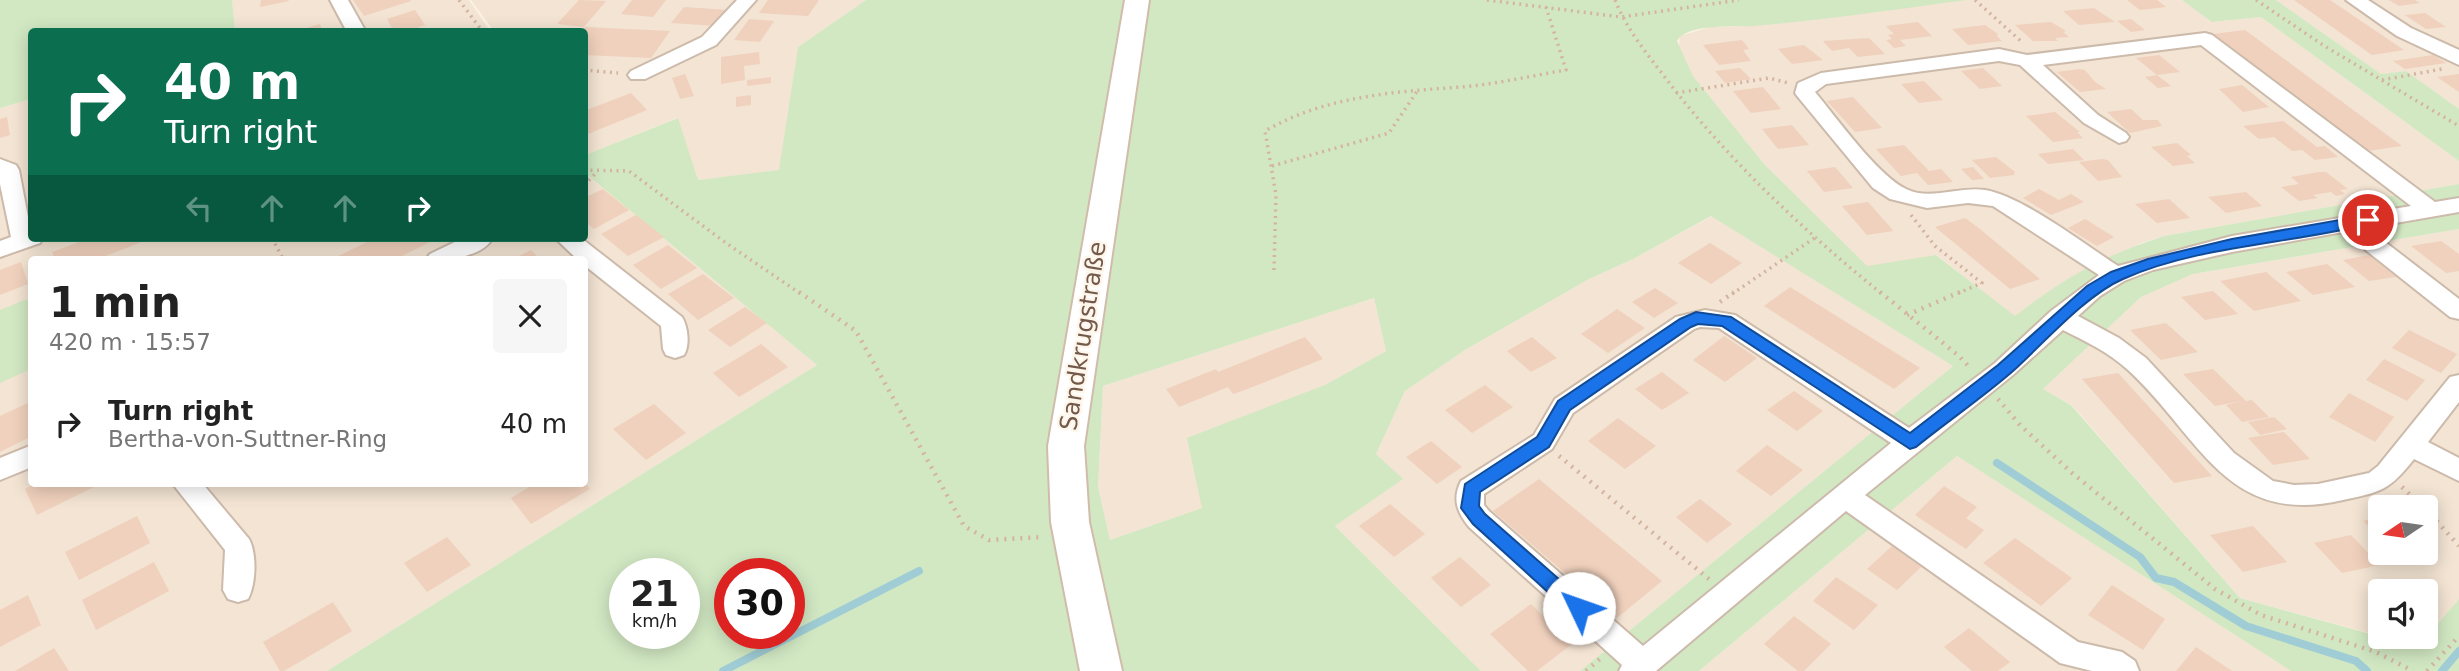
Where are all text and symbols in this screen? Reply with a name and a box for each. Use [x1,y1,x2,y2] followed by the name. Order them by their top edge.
[164,54,300,111] text: 40 m
[49,56,140,147] icon: right
[164,113,317,151] text: Turn right
[180,189,218,227] icon: left
[253,189,291,227] icon: ahead
[326,189,364,227] icon: ahead
[399,189,437,227] icon: right
[2338,190,2398,250] pin
[2349,201,2387,239] icon: arrive
[1054,240,1112,432] street label: Sandkrugstraße
[49,278,181,327] text: 1 min
[493,279,567,353] button: close
[49,329,211,355] text: 420 m · 15:57
[108,396,253,426] text: Turn right
[49,405,87,443] icon: right
[500,409,567,439] text: 40 m
[108,426,387,452] text: Bertha-von-Suttner-Ring
[2368,495,2438,565] north arrow
[2368,495,2438,649] map controls
[714,558,805,649] speed limit sign: 30
[1542,571,1616,645] position arrow
[630,574,679,614] text: 21
[2368,579,2438,649] button: sound
[632,610,677,631] text: km/h

